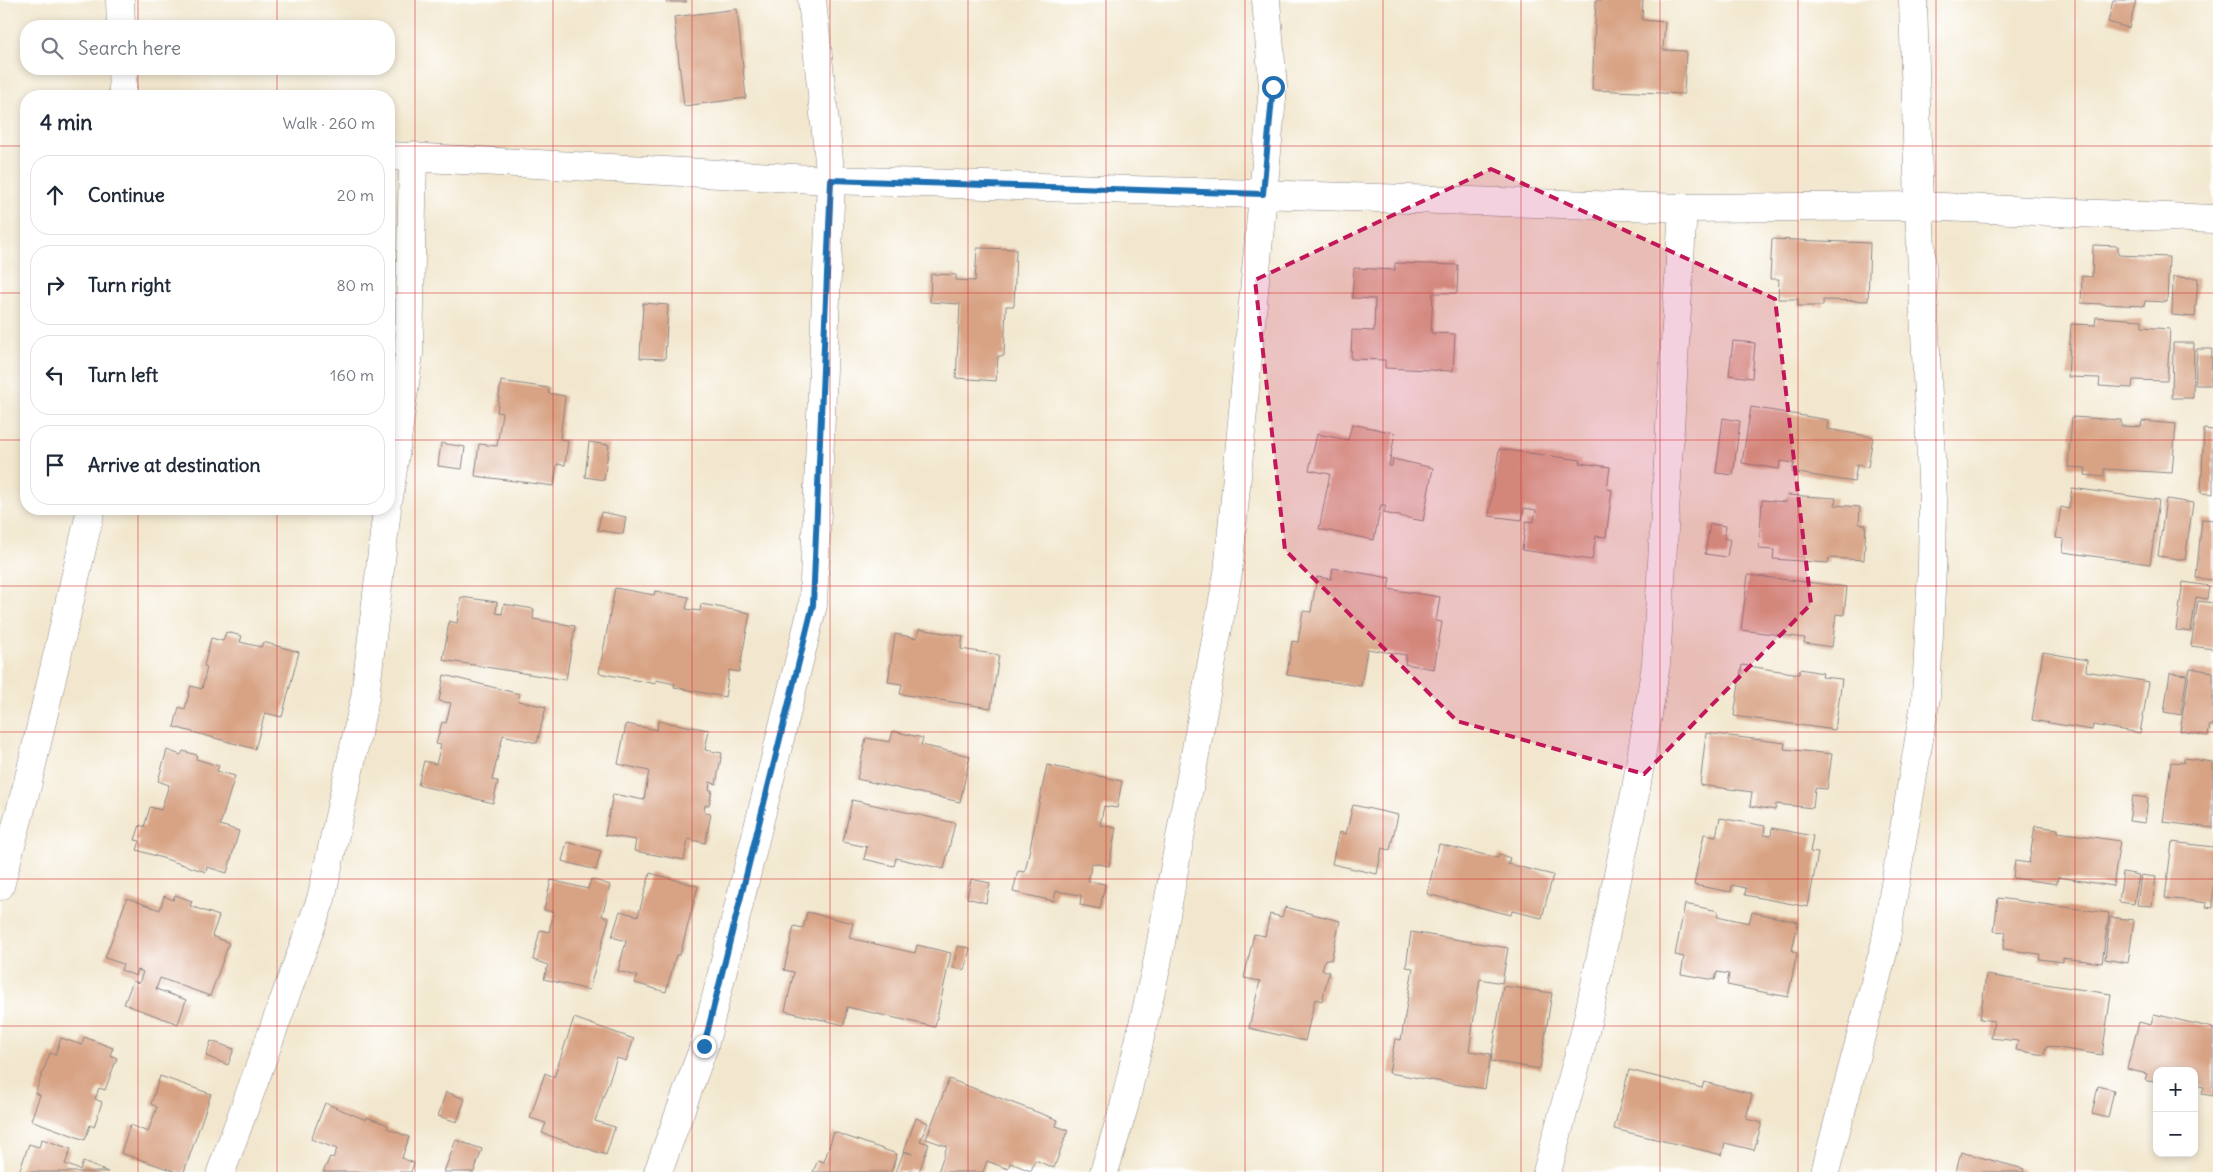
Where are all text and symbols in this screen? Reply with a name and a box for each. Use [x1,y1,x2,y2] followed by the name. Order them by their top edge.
[20,20,395,75] search box
[38,34,66,62] icon: search
[78,36,181,60] text: Search here
[1262,76,1285,99] route start
[40,109,92,136] text: 4 min
[283,113,375,133] text: Walk · 260 m
[41,181,69,209] icon: ahead
[88,183,165,207] text: Continue
[337,185,374,205] text: 20 m
[41,271,69,299] icon: right
[88,273,171,297] text: Turn right
[336,275,374,295] text: 80 m
[41,361,69,389] icon: left
[88,363,158,387] text: Turn left
[330,365,374,385] text: 160 m
[41,451,69,479] icon: arrive
[88,453,261,477] text: Arrive at destination
[693,1035,716,1058] route end
[2153,1067,2198,1157] map controls
[2153,1067,2198,1112] button: +
[2153,1112,2198,1157] button: −

